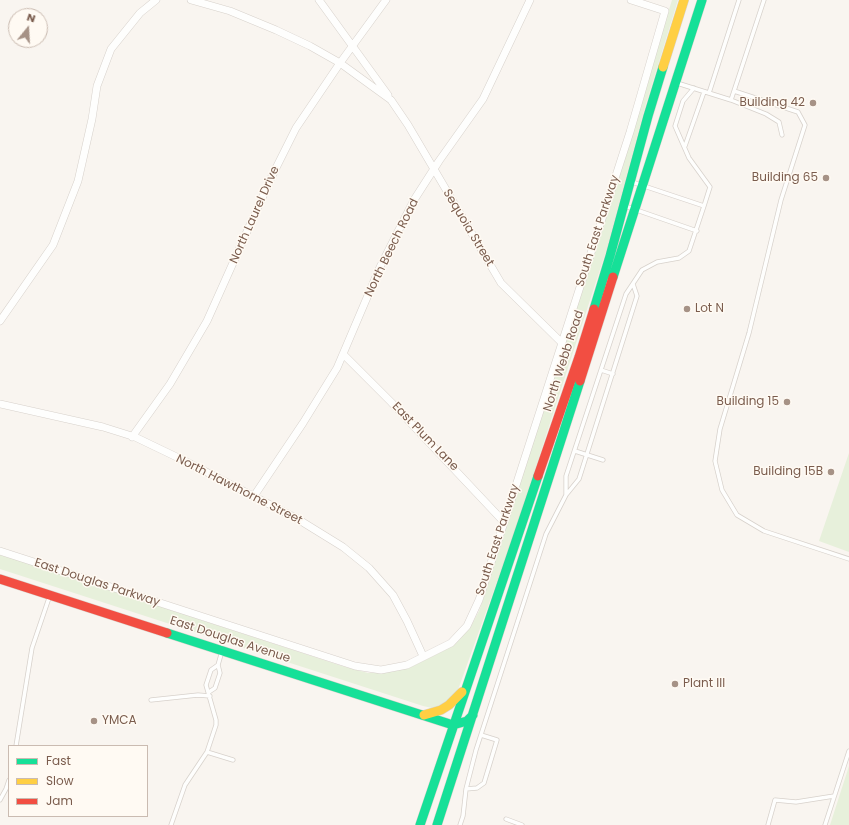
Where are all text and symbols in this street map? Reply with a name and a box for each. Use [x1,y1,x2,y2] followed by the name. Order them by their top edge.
[8,8,48,48] north arrow
[25,9,38,26] text: N
[740,96,805,110] place label: Building 42
[808,98,818,108] marker: Building 42
[227,164,283,266] street label: North Laurel Drive
[752,171,818,185] place label: Building 65
[821,173,831,183] marker: Building 65
[573,174,623,288] street label: South East Parkway
[439,187,497,269] street label: Sequoia Street
[362,197,422,299] street label: North Beech Road
[695,302,724,316] place label: Lot N
[682,304,692,314] marker: Lot N
[541,309,587,413] street label: North Webb Road
[717,395,779,409] place label: Building 15
[782,397,792,407] marker: Building 15
[389,400,461,474] street label: East Plum Lane
[173,452,305,528] street label: North Hawthorne Street
[753,465,823,479] place label: Building 15B
[826,467,836,477] marker: Building 15B
[473,483,523,597] street label: South East Parkway
[32,556,162,610] street label: East Douglas Parkway
[168,614,292,666] street label: East Douglas Avenue
[683,677,725,691] place label: Plant III
[670,679,680,689] marker: Plant III
[102,714,137,728] place label: YMCA
[89,716,99,726] marker: YMCA
[8,745,148,817] legend
[46,752,71,769] text: Fast
[46,772,74,789] text: Slow
[46,792,73,809] text: Jam

